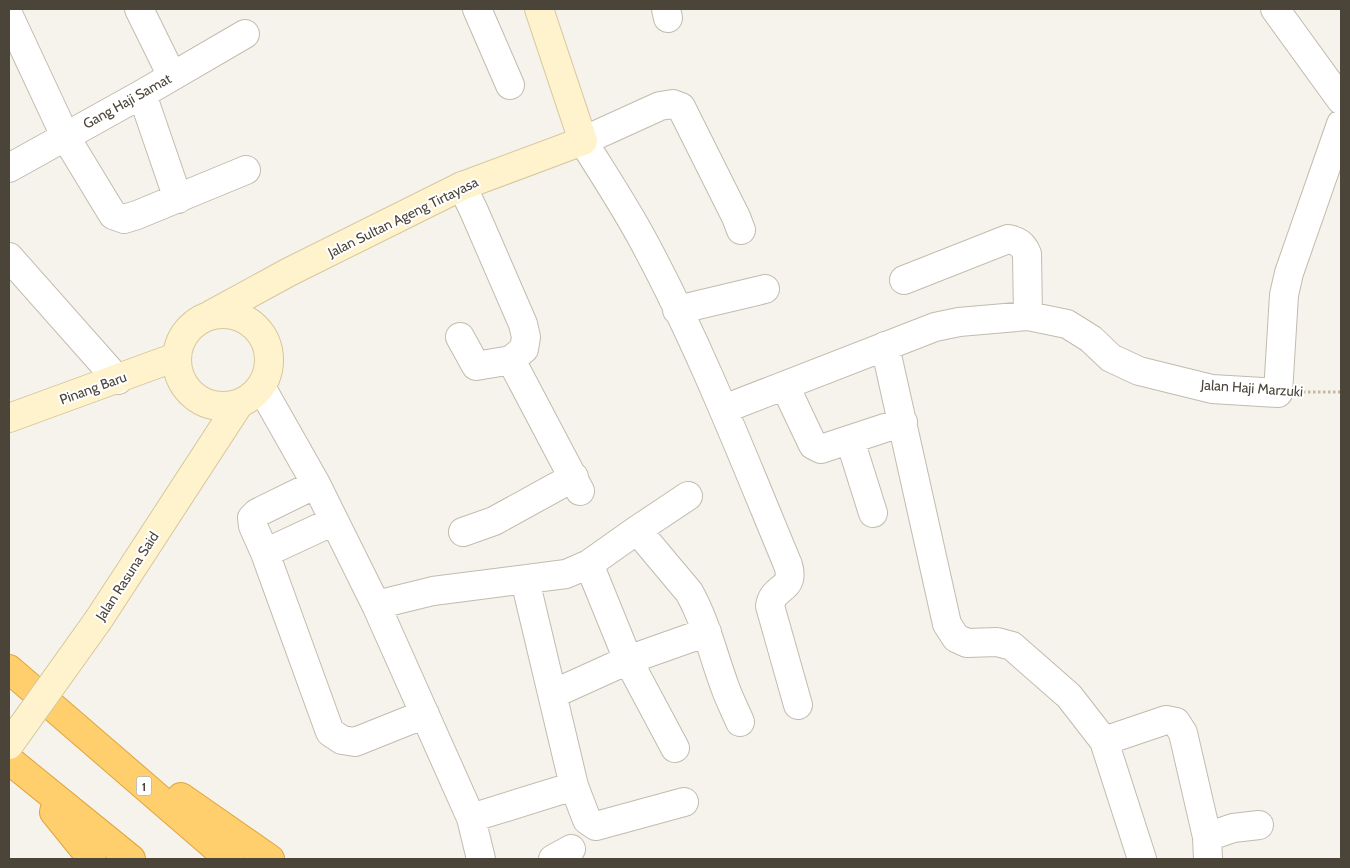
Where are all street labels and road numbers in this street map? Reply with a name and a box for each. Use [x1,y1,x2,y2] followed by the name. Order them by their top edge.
[80,69,175,133] street label: Gang Haji Samat
[324,173,481,262] street label: Jalan Sultan Ageng Tirtayasa
[57,368,129,408] street label: Pinang Baru
[1199,375,1304,401] street label: Jalan Haji Marzuki
[91,528,163,625] street label: Jalan Rasuna Said
[136,776,152,796] road number: 1

